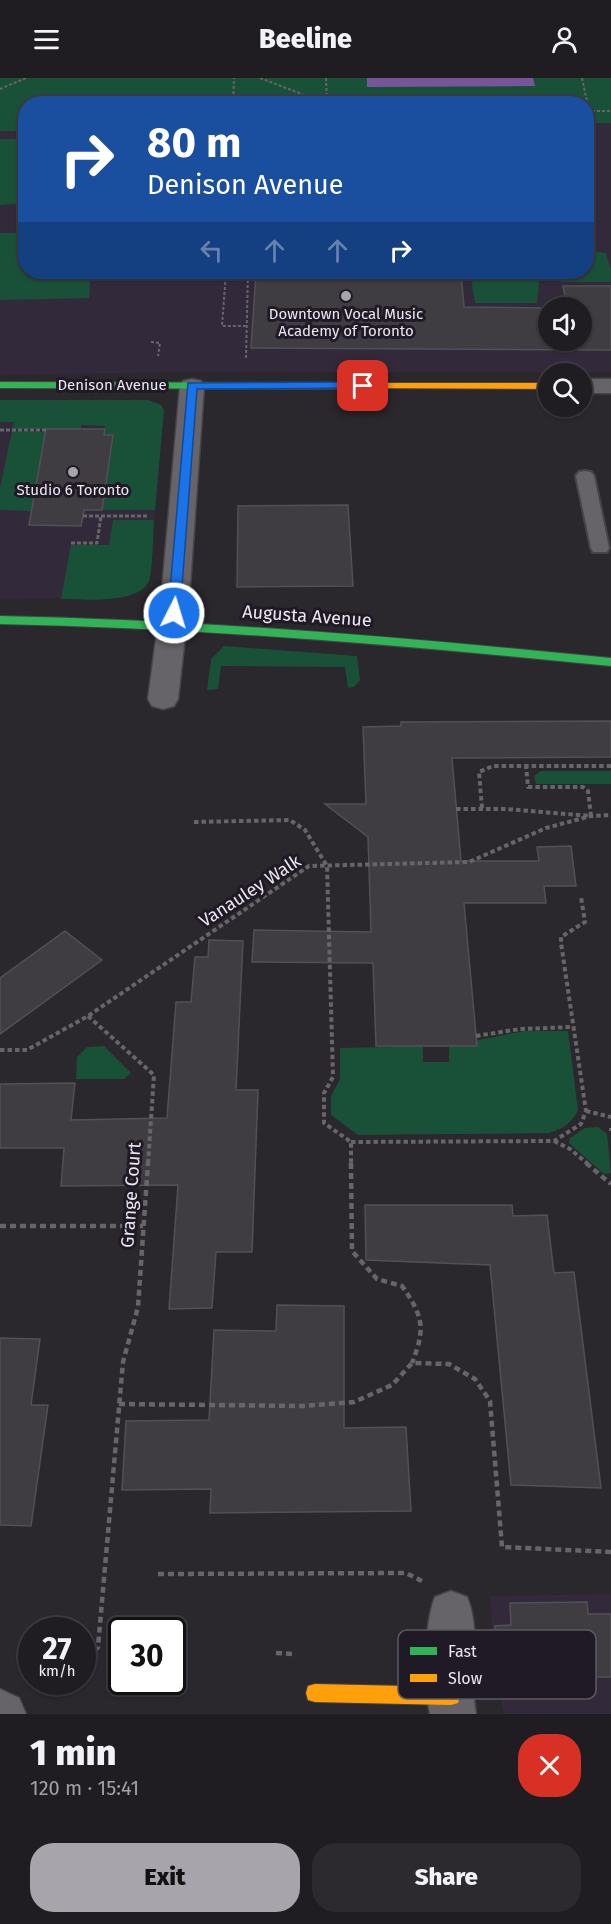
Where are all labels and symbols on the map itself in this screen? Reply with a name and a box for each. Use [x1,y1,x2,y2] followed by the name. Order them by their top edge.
[339,289,353,303] marker: Downtown Vocal Music Academy of Toronto
[269,305,423,340] place label: Downtown Vocal Music Academy of Toronto
[337,360,388,411] pin
[57,376,167,394] street label: Denison Avenue
[66,465,80,479] marker: Studio 6 Toronto
[17,481,129,499] place label: Studio 6 Toronto
[142,581,206,645] position arrow
[242,601,372,631] street label: Augusta Avenue
[195,850,306,932] street label: Vanauley Walk
[116,1141,146,1249] street label: Grange Court
[108,1617,186,1695] speed limit sign: 30
[398,1630,596,1699] legend
[448,1642,477,1661] text: Fast
[448,1669,483,1688] text: Slow

